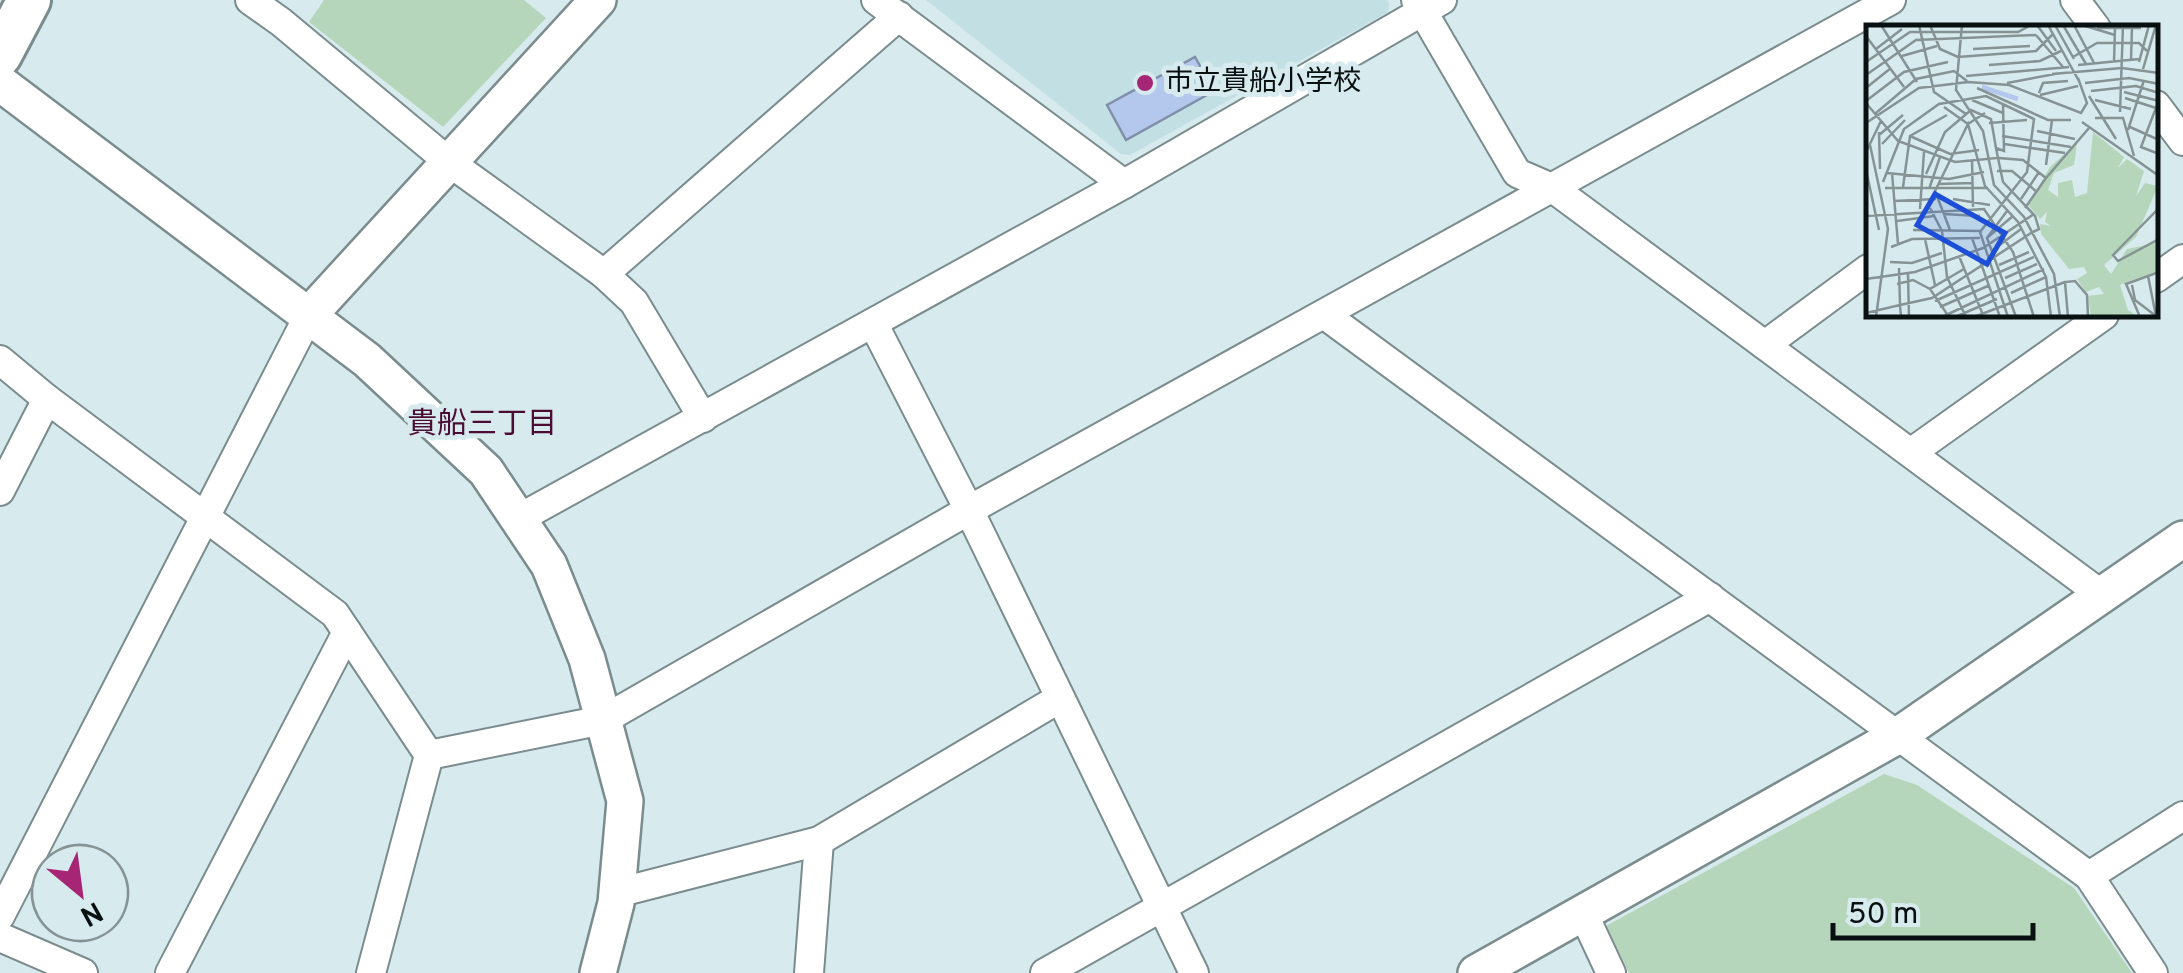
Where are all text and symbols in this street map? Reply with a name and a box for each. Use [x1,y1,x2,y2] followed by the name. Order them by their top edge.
[1866,25,2158,318] inset map
[1165,65,1361,101] place label: 市立貴船小学校
[1134,72,1156,94] marker: 市立貴船小学校
[407,407,557,444] district label: 貴船三丁目
[30,843,130,943] north arrow
[1833,878,2033,940] scale bar
[73,892,108,933] text: N
[1848,897,1918,934] text: 50 m

